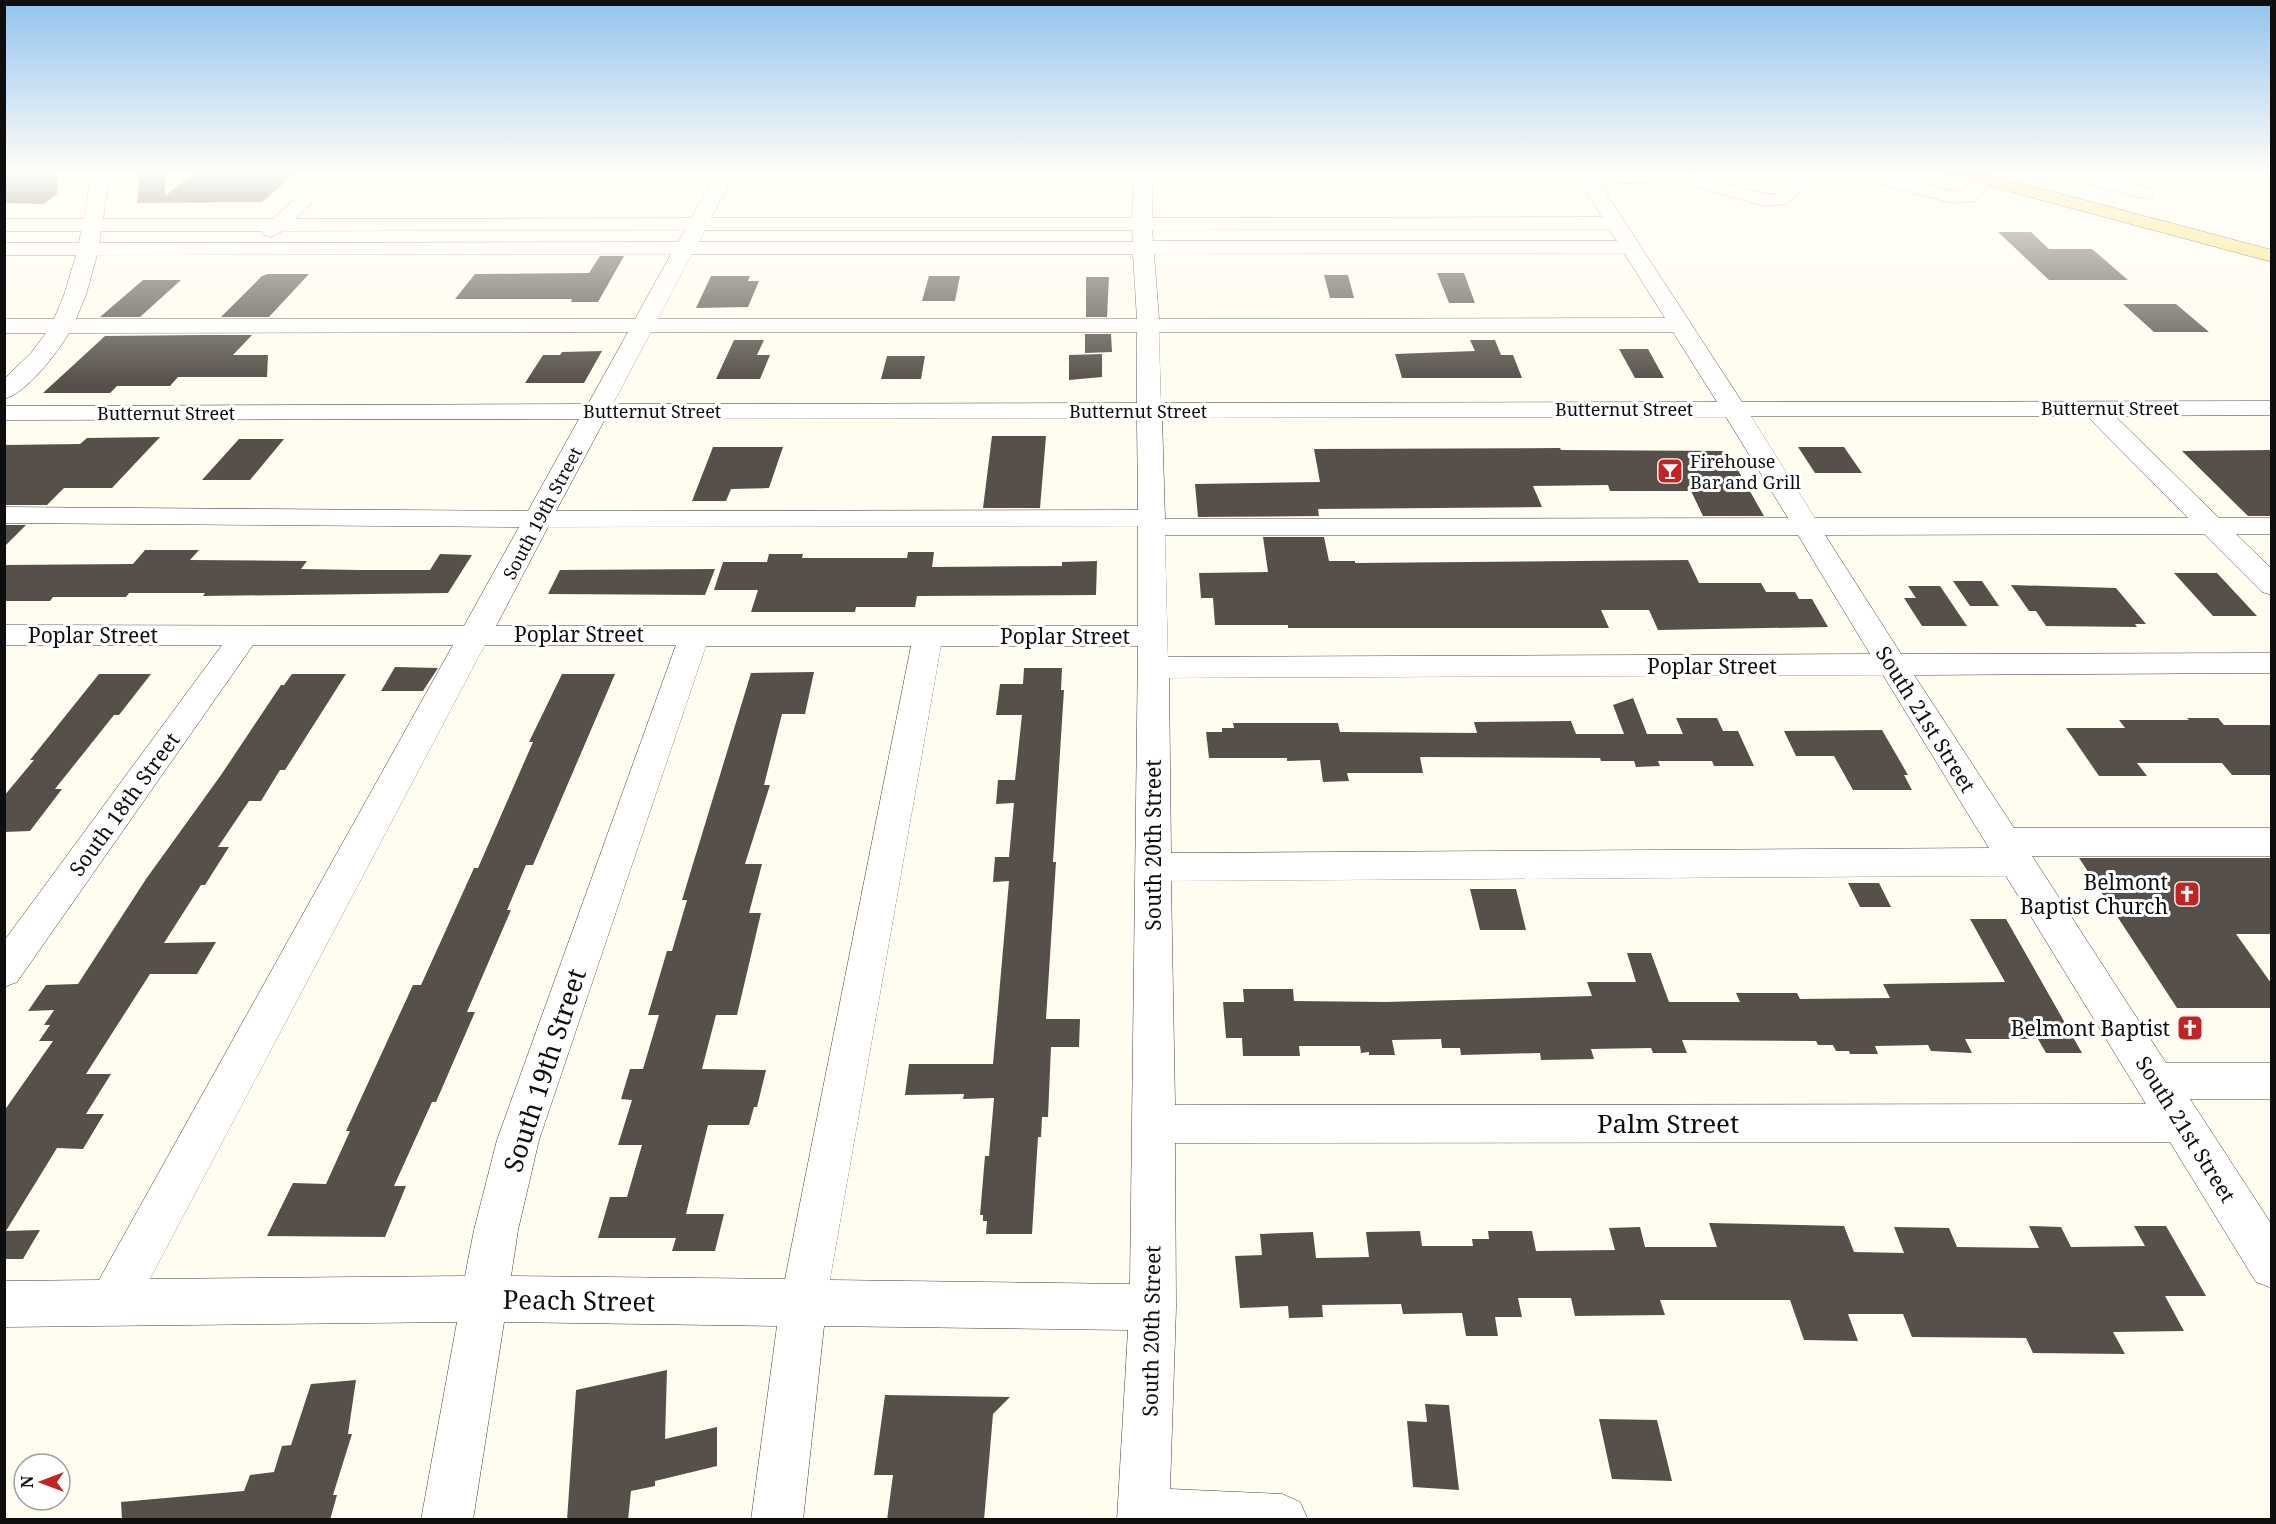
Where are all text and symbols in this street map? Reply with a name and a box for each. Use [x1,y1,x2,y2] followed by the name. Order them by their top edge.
[2041,396,2179,420] street label: Butternut Street
[1555,397,1693,421] street label: Butternut Street
[583,399,721,423] street label: Butternut Street
[1069,399,1207,423] street label: Butternut Street
[97,401,235,425] street label: Butternut Street
[497,443,587,583] street label: South 19th Street
[1690,449,1801,494] place label: Firehouse Bar and Grill
[1655,456,1685,486] bar icon: Firehouse Bar and Grill
[514,620,644,648] street label: Poplar Street
[28,621,158,649] street label: Poplar Street
[1000,622,1130,650] street label: Poplar Street
[1870,641,1982,797] street label: South 21st Street
[1647,652,1777,680] street label: Poplar Street
[62,726,186,882] street label: South 18th Street
[1139,759,1167,931] street label: South 20th Street
[2020,868,2168,920] place label: Belmont Baptist Church
[2172,879,2202,909] church icon: Belmont Baptist Church
[494,964,594,1176] street label: South 19th Street
[2175,1013,2205,1043] church icon: Belmont Baptist
[2011,1014,2170,1042] place label: Belmont Baptist
[2130,1051,2242,1207] street label: South 21st Street
[1597,1105,1739,1141] street label: Palm Street
[1136,1245,1166,1417] street label: South 20th Street
[502,1281,656,1319] street label: Peach Street
[12,1452,72,1512] north arrow
[16,1475,38,1488] text: N

